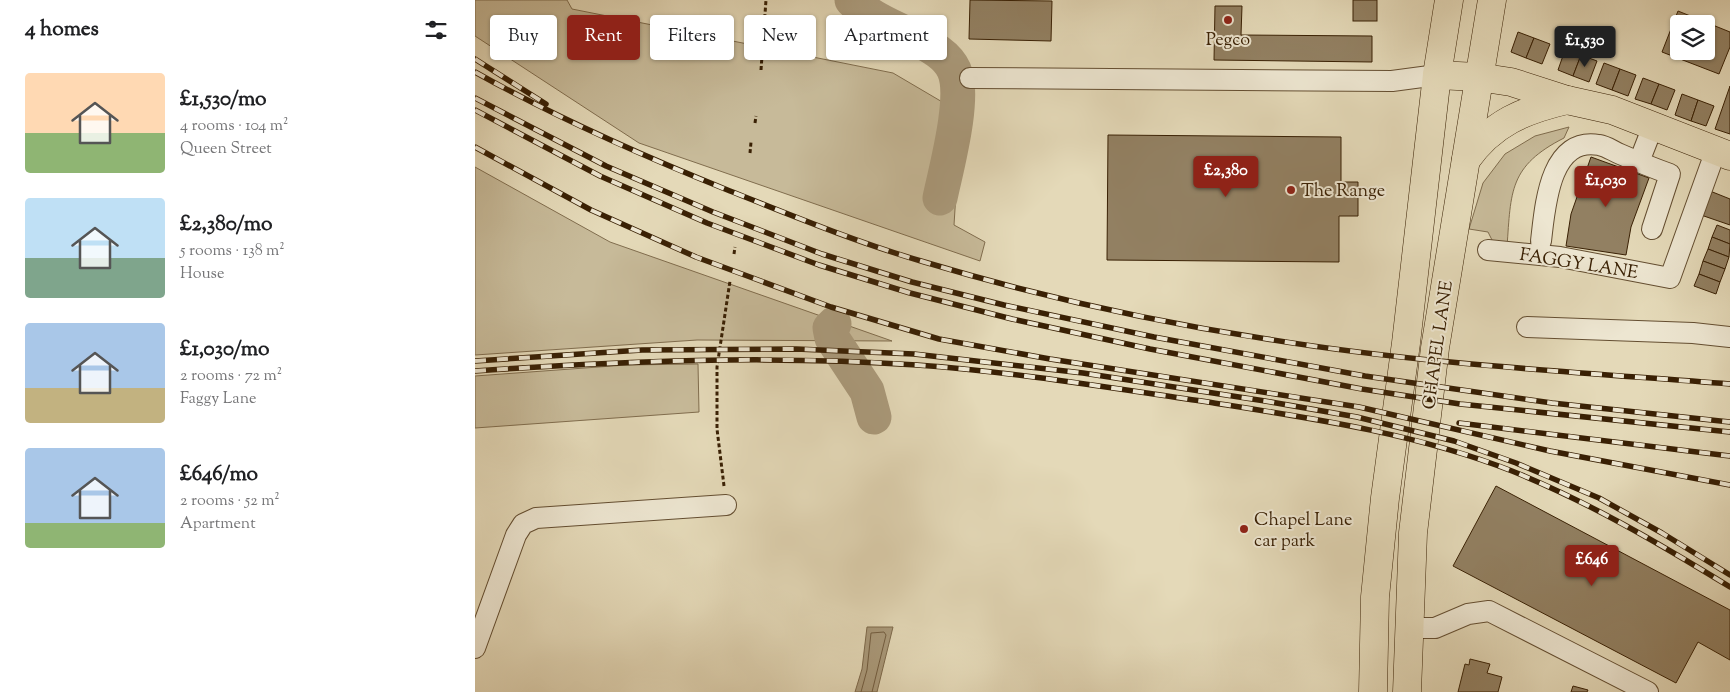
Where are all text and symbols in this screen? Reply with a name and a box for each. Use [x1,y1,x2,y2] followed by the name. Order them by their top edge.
[1222,14,1234,26] marker: Pegco
[25,15,99,45] text: 4 homes
[490,15,557,60] chip: Buy
[567,15,640,60] chip: Rent
[650,15,734,60] chip: Filters
[744,15,816,60] chip: New
[826,15,947,60] chip: Apartment
[1670,15,1715,60] map controls
[1670,15,1715,60] button: layers
[422,16,450,44] icon: filters
[1544,26,1626,68] pin: £1,530
[1206,28,1250,54] place label: Pegco
[1566,30,1604,53] text: £1,530
[180,85,267,115] text: £1,530/mo
[65,93,125,153] icon: home
[180,115,288,138] text: 4 rooms · 104 m²
[180,138,272,161] text: Queen Street
[1185,156,1267,198] pin: £2,380
[1204,160,1248,183] text: £2,380
[1565,166,1647,208] pin: £1,030
[1585,170,1627,193] text: £1,030
[1301,179,1385,205] place label: The Range
[1285,184,1297,196] marker: The Range
[180,210,272,240] text: £2,380/mo
[65,218,125,278] icon: home
[180,240,285,263] text: 5 rooms · 138 m²
[1518,243,1640,287] street label: FAGGY LANE
[180,263,224,286] text: House
[1417,279,1461,411] street label: CHAPEL LANE
[180,335,270,365] text: £1,030/mo
[65,343,125,403] icon: home
[180,365,282,388] text: 2 rooms · 72 m²
[180,388,256,411] text: Faggy Lane
[180,460,258,490] text: £646/mo
[65,468,125,528] icon: home
[180,490,280,513] text: 2 rooms · 52 m²
[1254,508,1352,555] place label: Chapel Lane car park
[180,513,256,536] text: Apartment
[1238,523,1250,535] marker: Chapel Lane car park
[1562,544,1622,587] pin: £646
[1576,549,1608,572] text: £646

